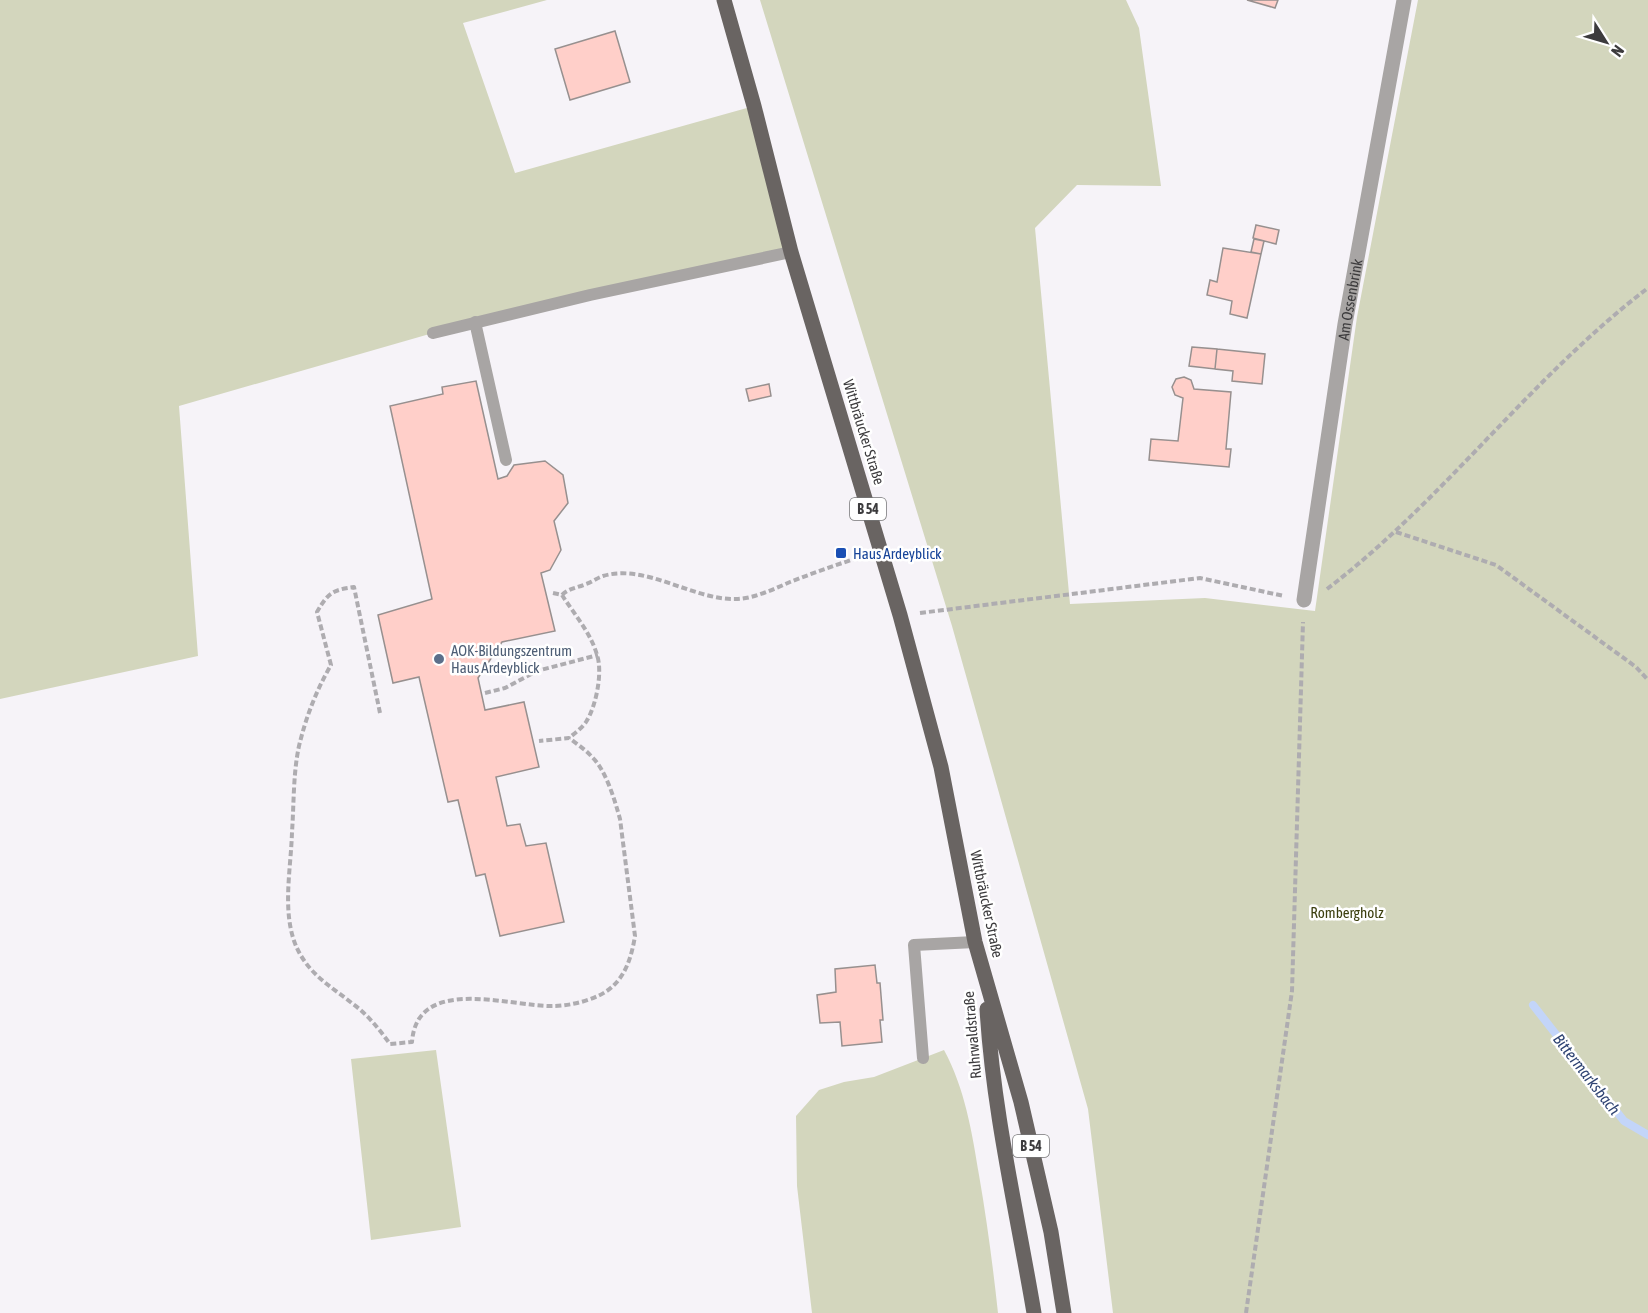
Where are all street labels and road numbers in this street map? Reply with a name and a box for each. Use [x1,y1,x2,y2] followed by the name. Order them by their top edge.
[1334,257,1365,341] street label: Am Ossenbrink
[840,377,888,487] street label: Wittbräucker Straße
[850,498,886,520] road number: B 54
[967,849,1007,959] street label: Wittbräucker Straße
[960,990,984,1079] street label: Ruhrwaldstraße
[1013,1135,1049,1157] road number: B 54

